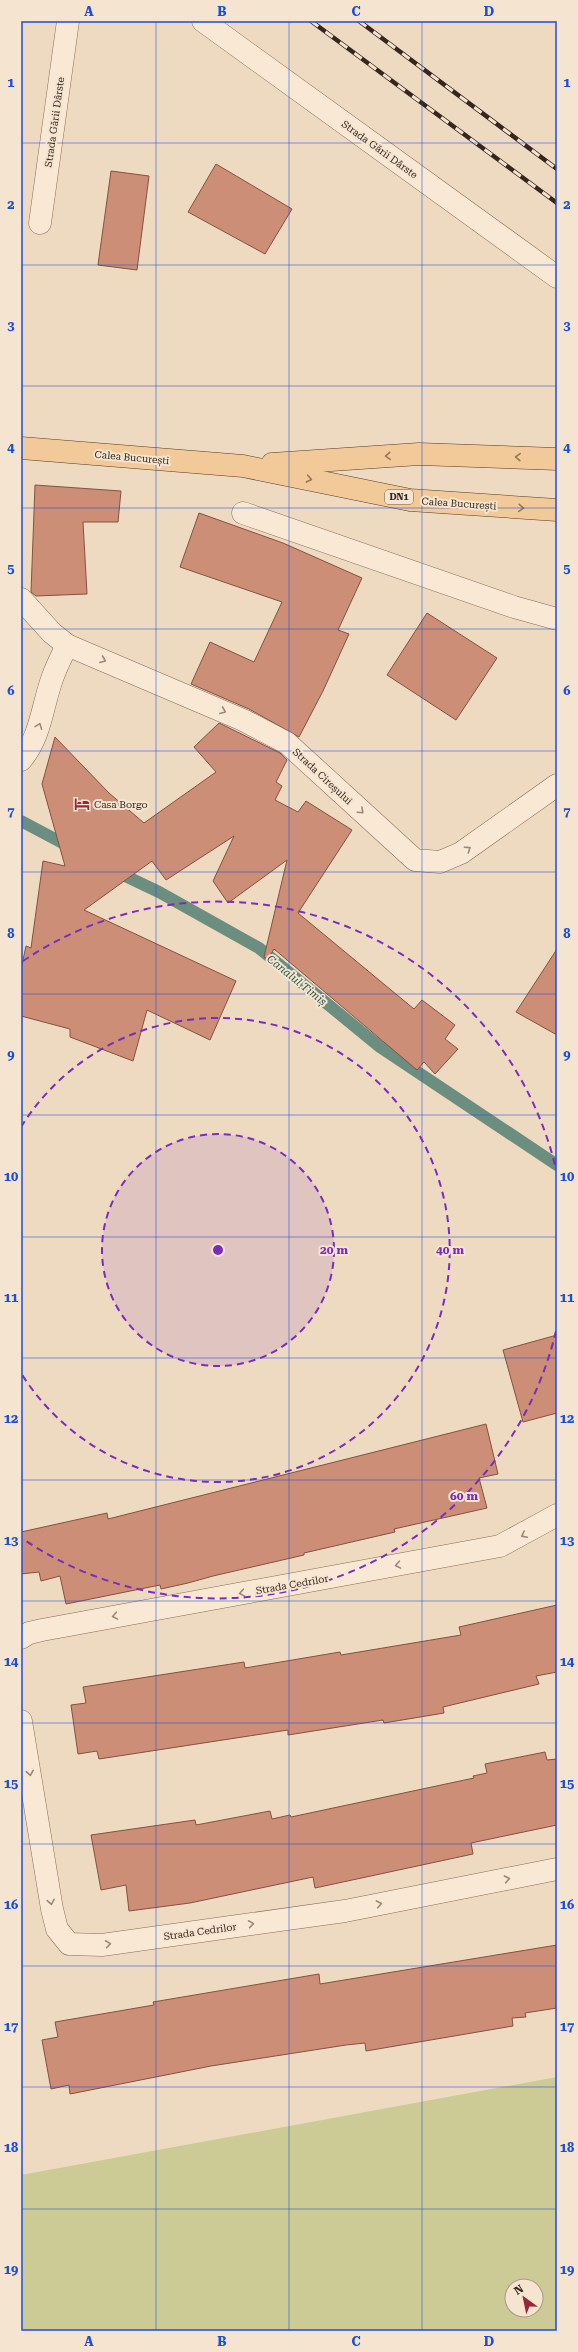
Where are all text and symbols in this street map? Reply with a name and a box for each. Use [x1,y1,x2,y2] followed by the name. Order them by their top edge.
[84,4,94,19] text: A
[217,4,227,19] text: B
[351,4,361,19] text: C
[484,4,494,19] text: D
[7,75,15,90] text: 1
[563,75,571,90] text: 1
[43,76,66,168] street label: Strada Gării Dârste
[340,118,420,181] street label: Strada Gării Dârste
[7,197,15,212] text: 2
[563,197,571,212] text: 2
[7,318,15,333] text: 3
[563,318,571,333] text: 3
[7,440,15,455] text: 4
[563,440,571,455] text: 4
[94,449,170,468] street label: Calea București
[385,452,391,461] one-way arrow
[515,453,521,462] one-way arrow
[306,475,312,483] one-way arrow
[385,490,413,504] road number: DN1
[421,495,497,514] street label: Calea București
[518,503,524,512] one-way arrow
[7,561,15,576] text: 5
[563,561,571,576] text: 5
[99,655,107,663] one-way arrow
[7,683,15,698] text: 6
[563,683,571,698] text: 6
[218,706,226,714] one-way arrow
[35,723,43,730] one-way arrow
[289,746,355,808] street label: Strada Cireșului
[73,795,91,813] hotel icon: Casa Borgo
[94,799,148,810] place label: Casa Borgo
[7,804,15,819] text: 7
[563,804,571,819] text: 7
[356,806,364,814] one-way arrow
[464,847,471,854] one-way arrow
[7,926,15,941] text: 8
[563,926,571,941] text: 8
[263,952,329,1010] water label: Canalul Timiș
[7,1047,15,1062] text: 9
[563,1047,571,1062] text: 9
[4,1169,18,1184] text: 10
[560,1169,574,1184] text: 10
[211,1243,225,1257] centre of rings
[320,1243,348,1257] text: 20 m
[436,1243,464,1257] text: 40 m
[4,1290,18,1305] text: 11
[560,1290,574,1305] text: 11
[4,1411,18,1426] text: 12
[560,1411,574,1426] text: 12
[450,1489,478,1503] text: 60 m
[520,1530,528,1537] one-way arrow
[4,1533,18,1548] text: 13
[560,1533,574,1548] text: 13
[395,1560,401,1569] one-way arrow
[255,1573,329,1596] street label: Strada Cedrilor
[239,1588,246,1597] one-way arrow
[111,1612,118,1620] one-way arrow
[4,1654,19,1669] text: 14
[560,1654,575,1669] text: 14
[25,1770,33,1777] one-way arrow
[4,1776,18,1791] text: 15
[560,1776,574,1791] text: 15
[504,1876,510,1884] one-way arrow
[4,1897,18,1912] text: 16
[560,1897,574,1912] text: 16
[46,1899,55,1905] one-way arrow
[376,1900,382,1909] one-way arrow
[248,1920,254,1929] one-way arrow
[163,1921,237,1942] street label: Strada Cedrilor
[105,1940,111,1949] one-way arrow
[4,2019,18,2034] text: 17
[560,2019,574,2034] text: 17
[4,2140,19,2155] text: 18
[560,2140,575,2155] text: 18
[4,2262,18,2277] text: 19
[560,2262,574,2277] text: 19
[504,2278,544,2318] north arrow
[512,2282,526,2298] text: N
[84,2334,94,2349] text: A
[217,2334,227,2349] text: B
[351,2334,361,2349] text: C
[484,2334,494,2349] text: D

